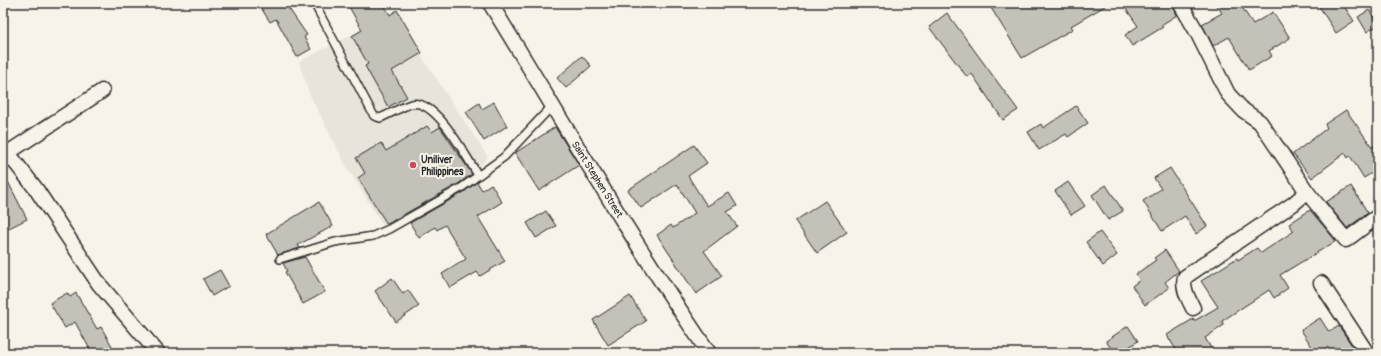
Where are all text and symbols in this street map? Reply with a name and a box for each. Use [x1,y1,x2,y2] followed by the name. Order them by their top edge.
[569,139,626,221] street label: Saint Stephen Street
[421,154,464,178] place label: Uniliver Philippines
[408,160,418,170] marker: Uniliver Philippines

